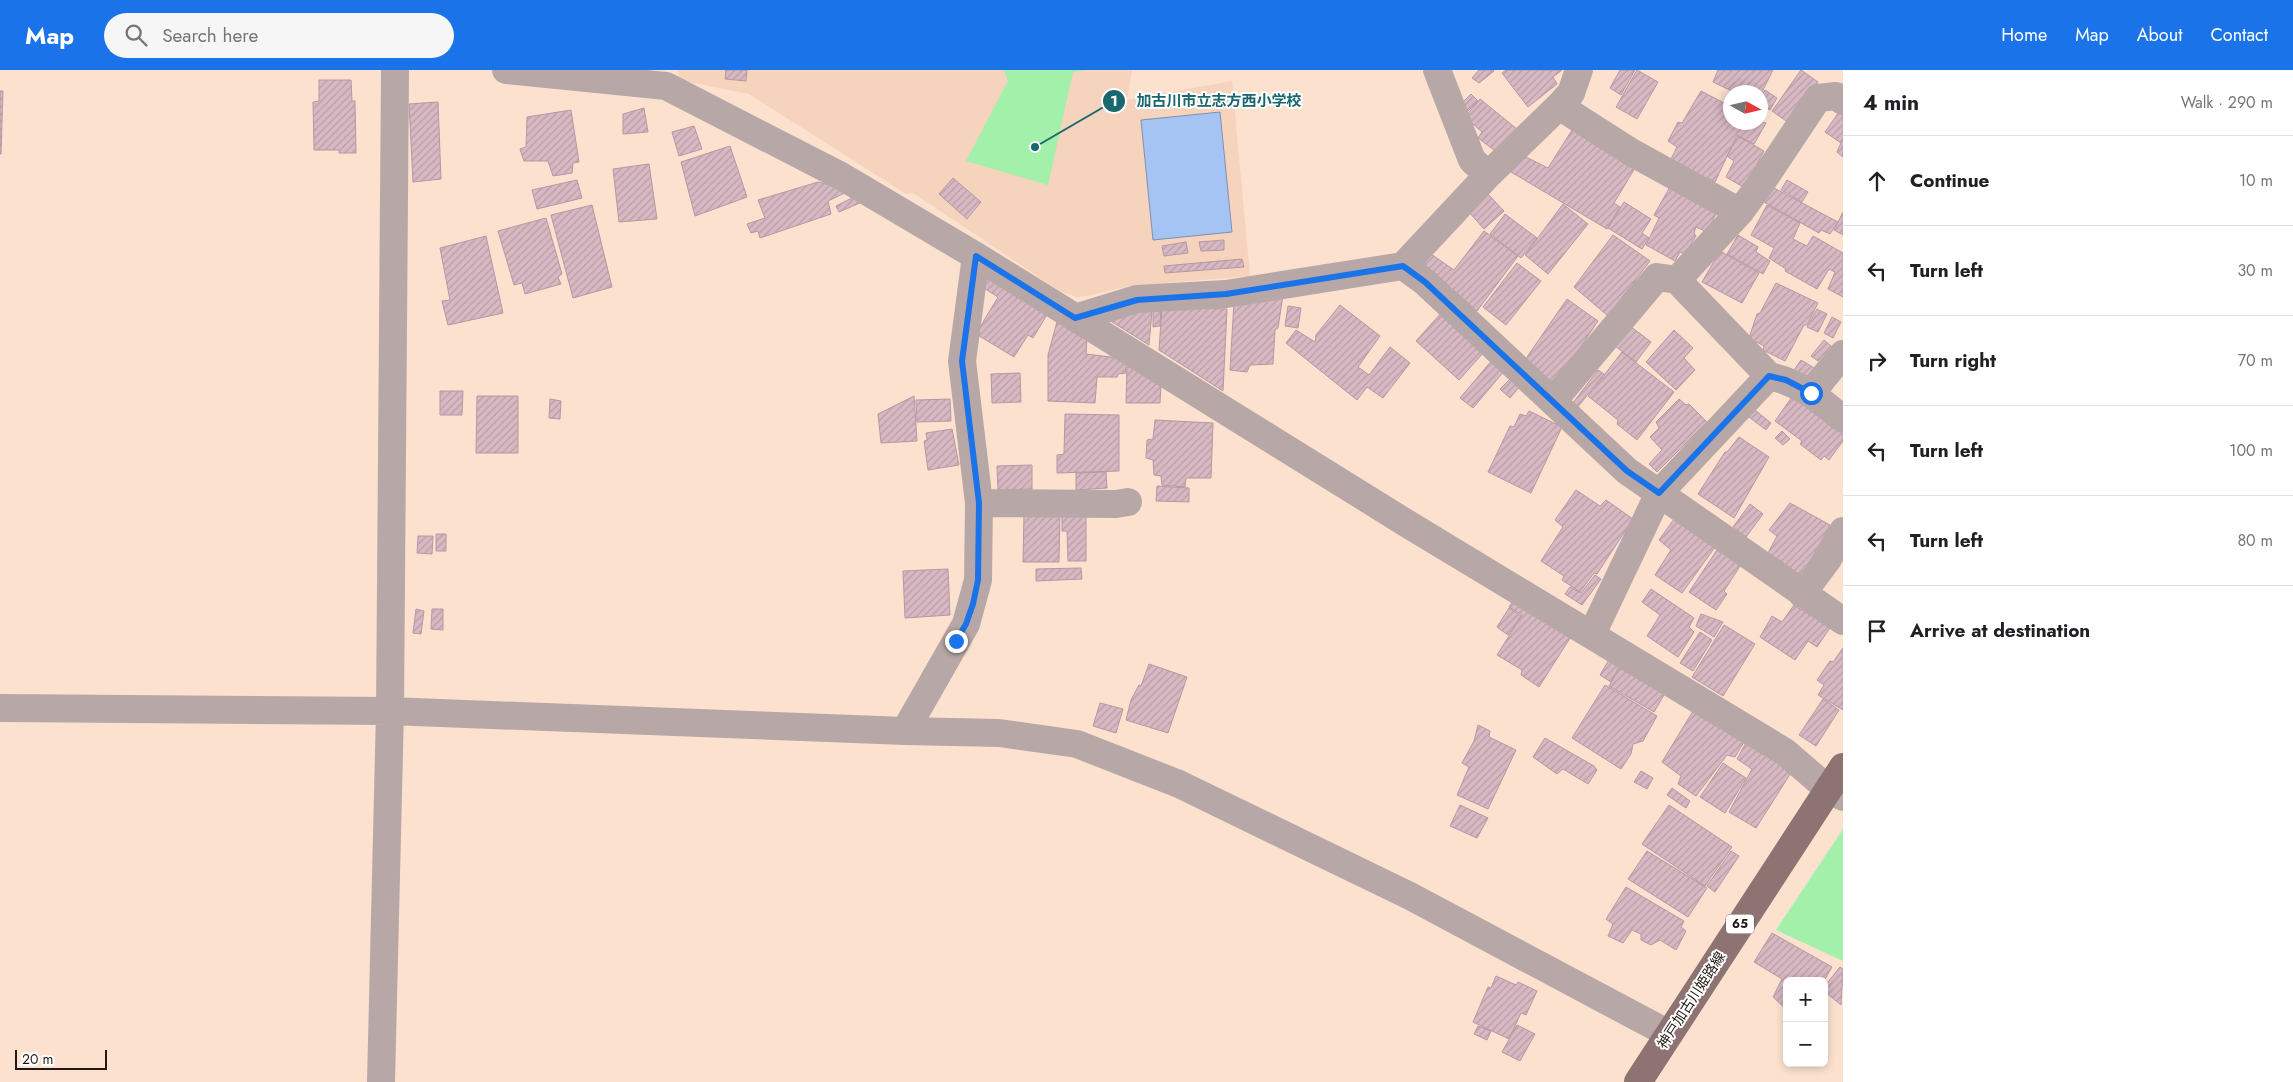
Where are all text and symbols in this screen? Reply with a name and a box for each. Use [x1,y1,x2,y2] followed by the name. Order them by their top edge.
[104,13,454,58] search box
[25,18,74,53] text: Map
[122,21,150,49] icon: search
[162,22,258,49] text: Search here
[2001,22,2047,48] text: Home
[2075,22,2109,48] text: Map
[2137,22,2182,48] text: About
[2210,22,2268,48] text: Contact
[1723,85,1768,130] north arrow
[1102,86,1312,116] callout: 加古川市立志方西小学校
[1863,88,1919,118] text: 4 min
[1110,90,1118,112] text: 1
[1136,90,1302,112] text: 加古川市立志方西小学校
[2181,91,2273,114] text: Walk · 290 m
[1863,167,1891,195] icon: ahead
[1910,167,1989,194] text: Continue
[2239,169,2273,192] text: 10 m
[1863,257,1891,285] icon: left
[1910,257,1983,284] text: Turn left
[2237,259,2273,282] text: 30 m
[1863,347,1891,375] icon: right
[1910,347,1996,374] text: Turn right
[2238,349,2273,372] text: 70 m
[1800,382,1823,405] route start
[1863,437,1891,465] icon: left
[1910,437,1983,464] text: Turn left
[2229,439,2273,462] text: 100 m
[1863,527,1891,555] icon: left
[1910,527,1983,554] text: Turn left
[2237,529,2273,552] text: 80 m
[1863,617,1891,645] icon: arrive
[1910,617,2090,644] text: Arrive at destination
[945,630,968,653] route end
[1726,914,1754,934] road number: 65
[1652,948,1730,1052] street label: 神戸加古川姫路線
[1783,977,1828,1067] map controls
[1783,977,1828,1022] button: +
[1783,1022,1828,1067] button: −
[15,1047,108,1070] scale bar
[22,1049,54,1069] text: 20 m

